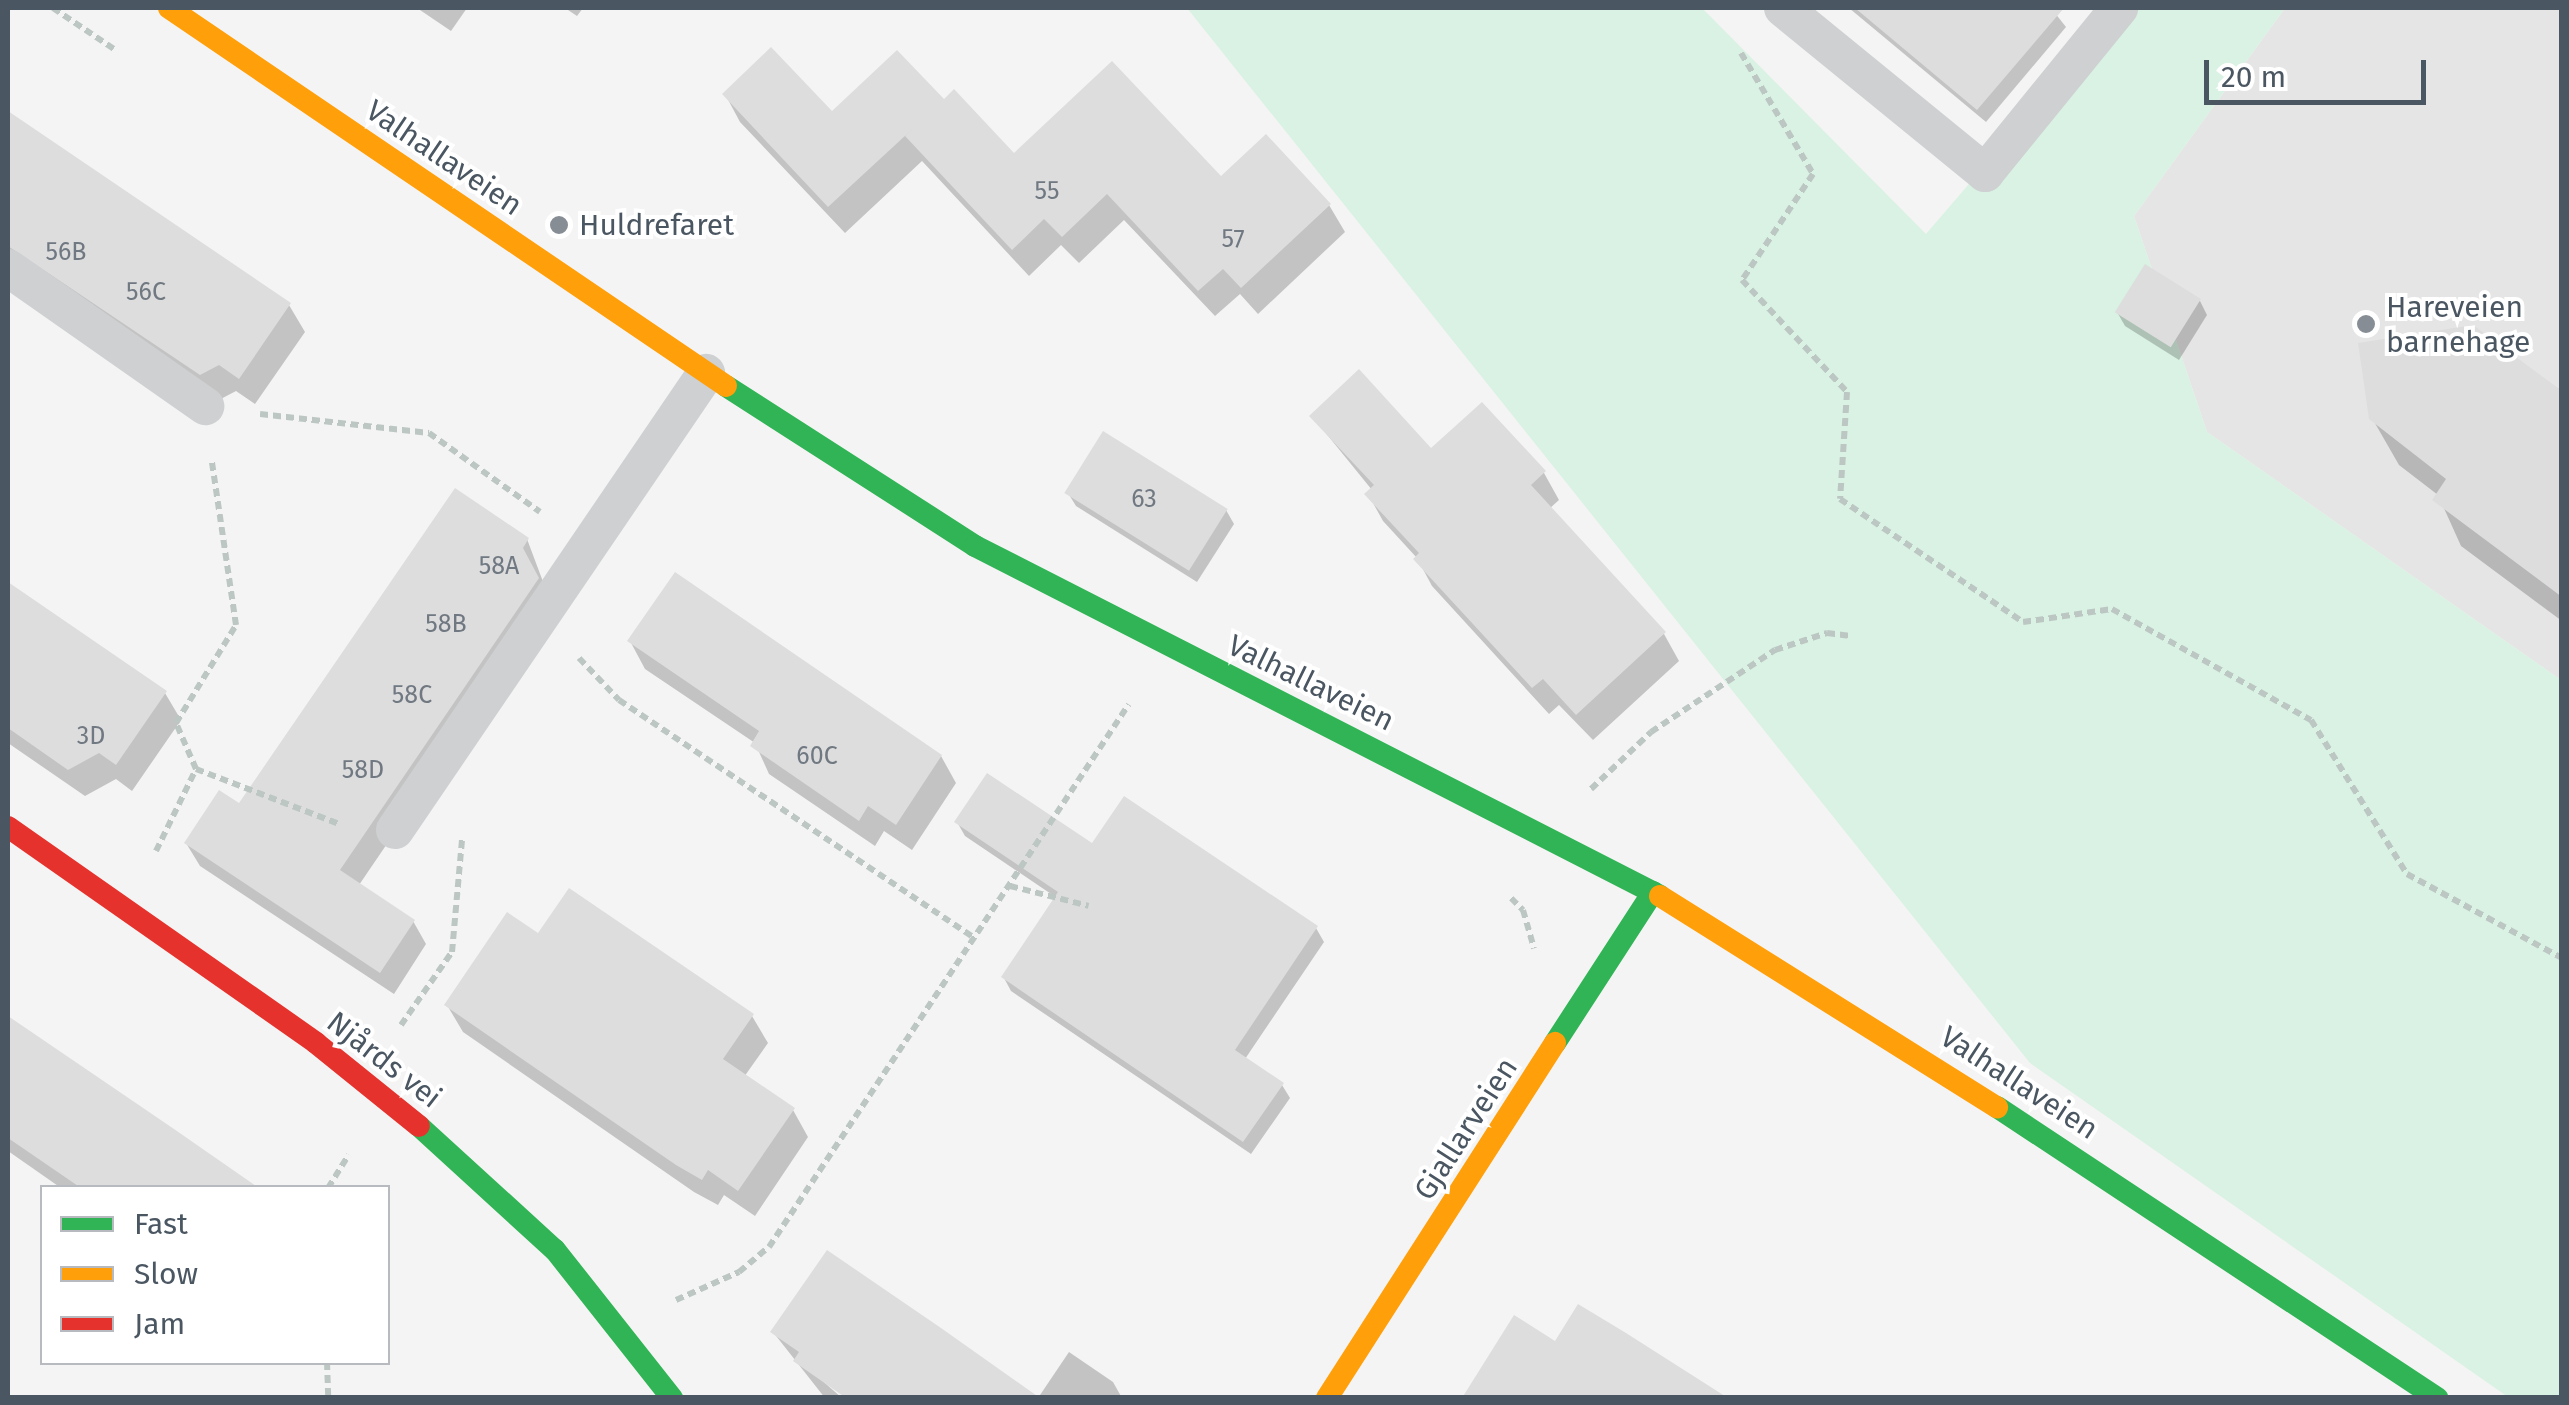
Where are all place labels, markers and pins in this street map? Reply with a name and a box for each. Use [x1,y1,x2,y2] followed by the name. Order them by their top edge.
[579,207,734,243] place label: Huldrefaret
[548,214,570,236] marker: Huldrefaret
[2386,289,2530,360] place label: Hareveien barnehage
[2355,313,2377,335] marker: Hareveien barnehage

